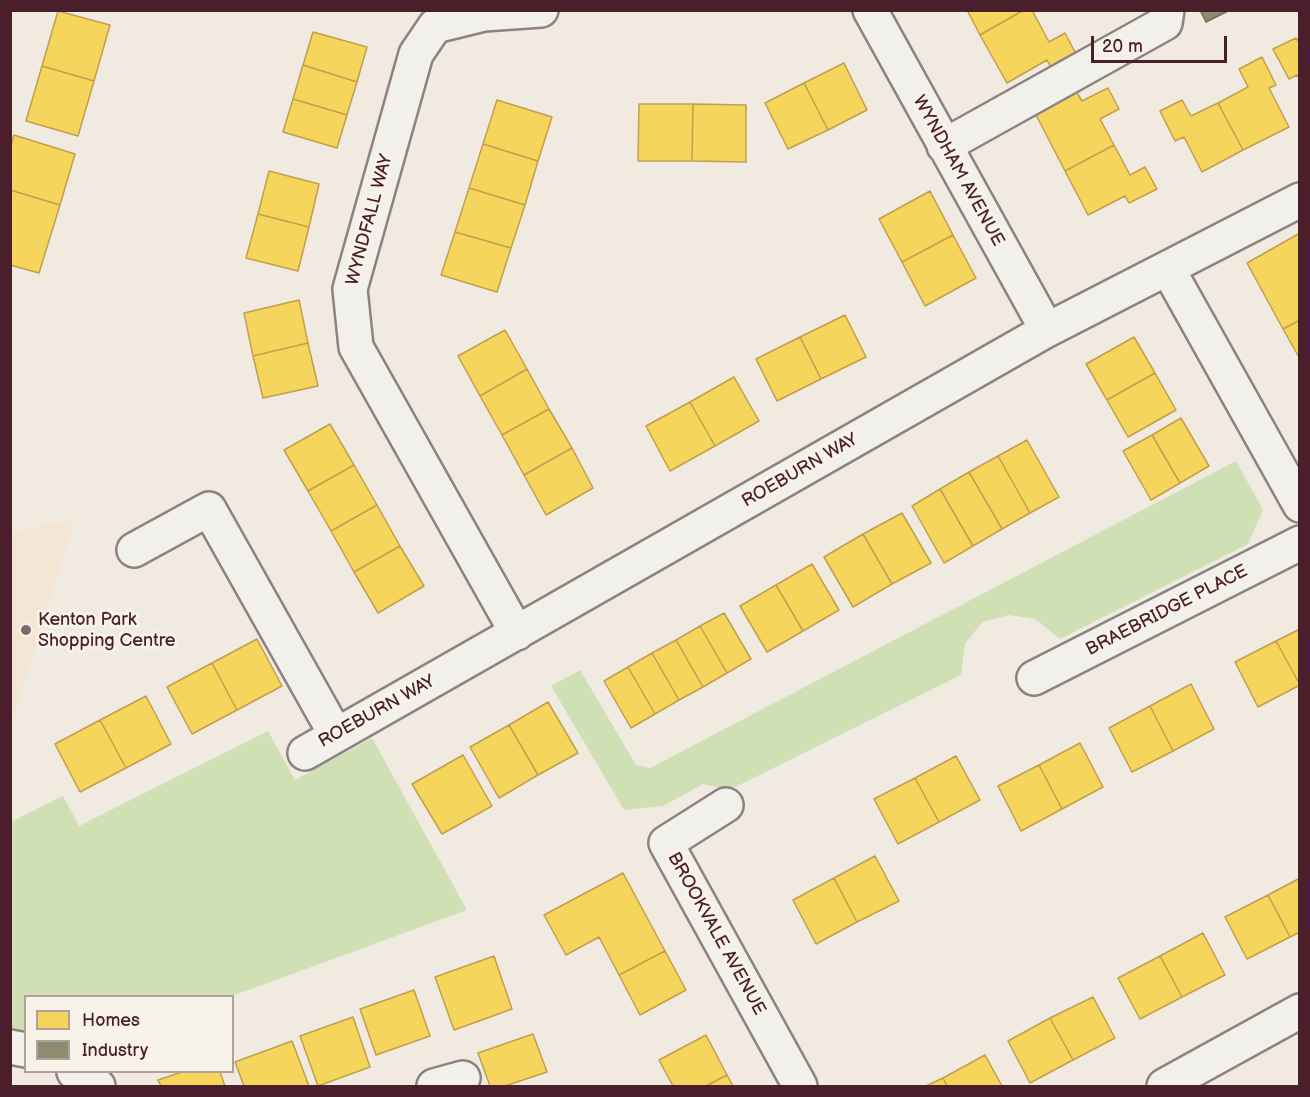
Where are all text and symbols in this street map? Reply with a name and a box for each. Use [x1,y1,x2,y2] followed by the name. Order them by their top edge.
[1094,24,1230,62] scale bar
[1102,36,1143,57] text: 20 m
[908,92,1008,250] street label: WYNDHAM AVENUE
[342,152,398,288] street label: WYNDFALL WAY
[738,429,862,513] street label: ROEBURN WAY
[1082,561,1252,661] street label: BRAEBRIDGE PLACE
[38,609,176,652] place label: Kenton Park Shopping Centre
[19,623,33,637] marker: Kenton Park Shopping Centre
[315,671,439,753] street label: ROEBURN WAY
[662,849,770,1019] street label: BROOKVALE AVENUE
[24,995,234,1073] legend
[82,1010,140,1031] text: Homes
[82,1040,148,1061] text: Industry

